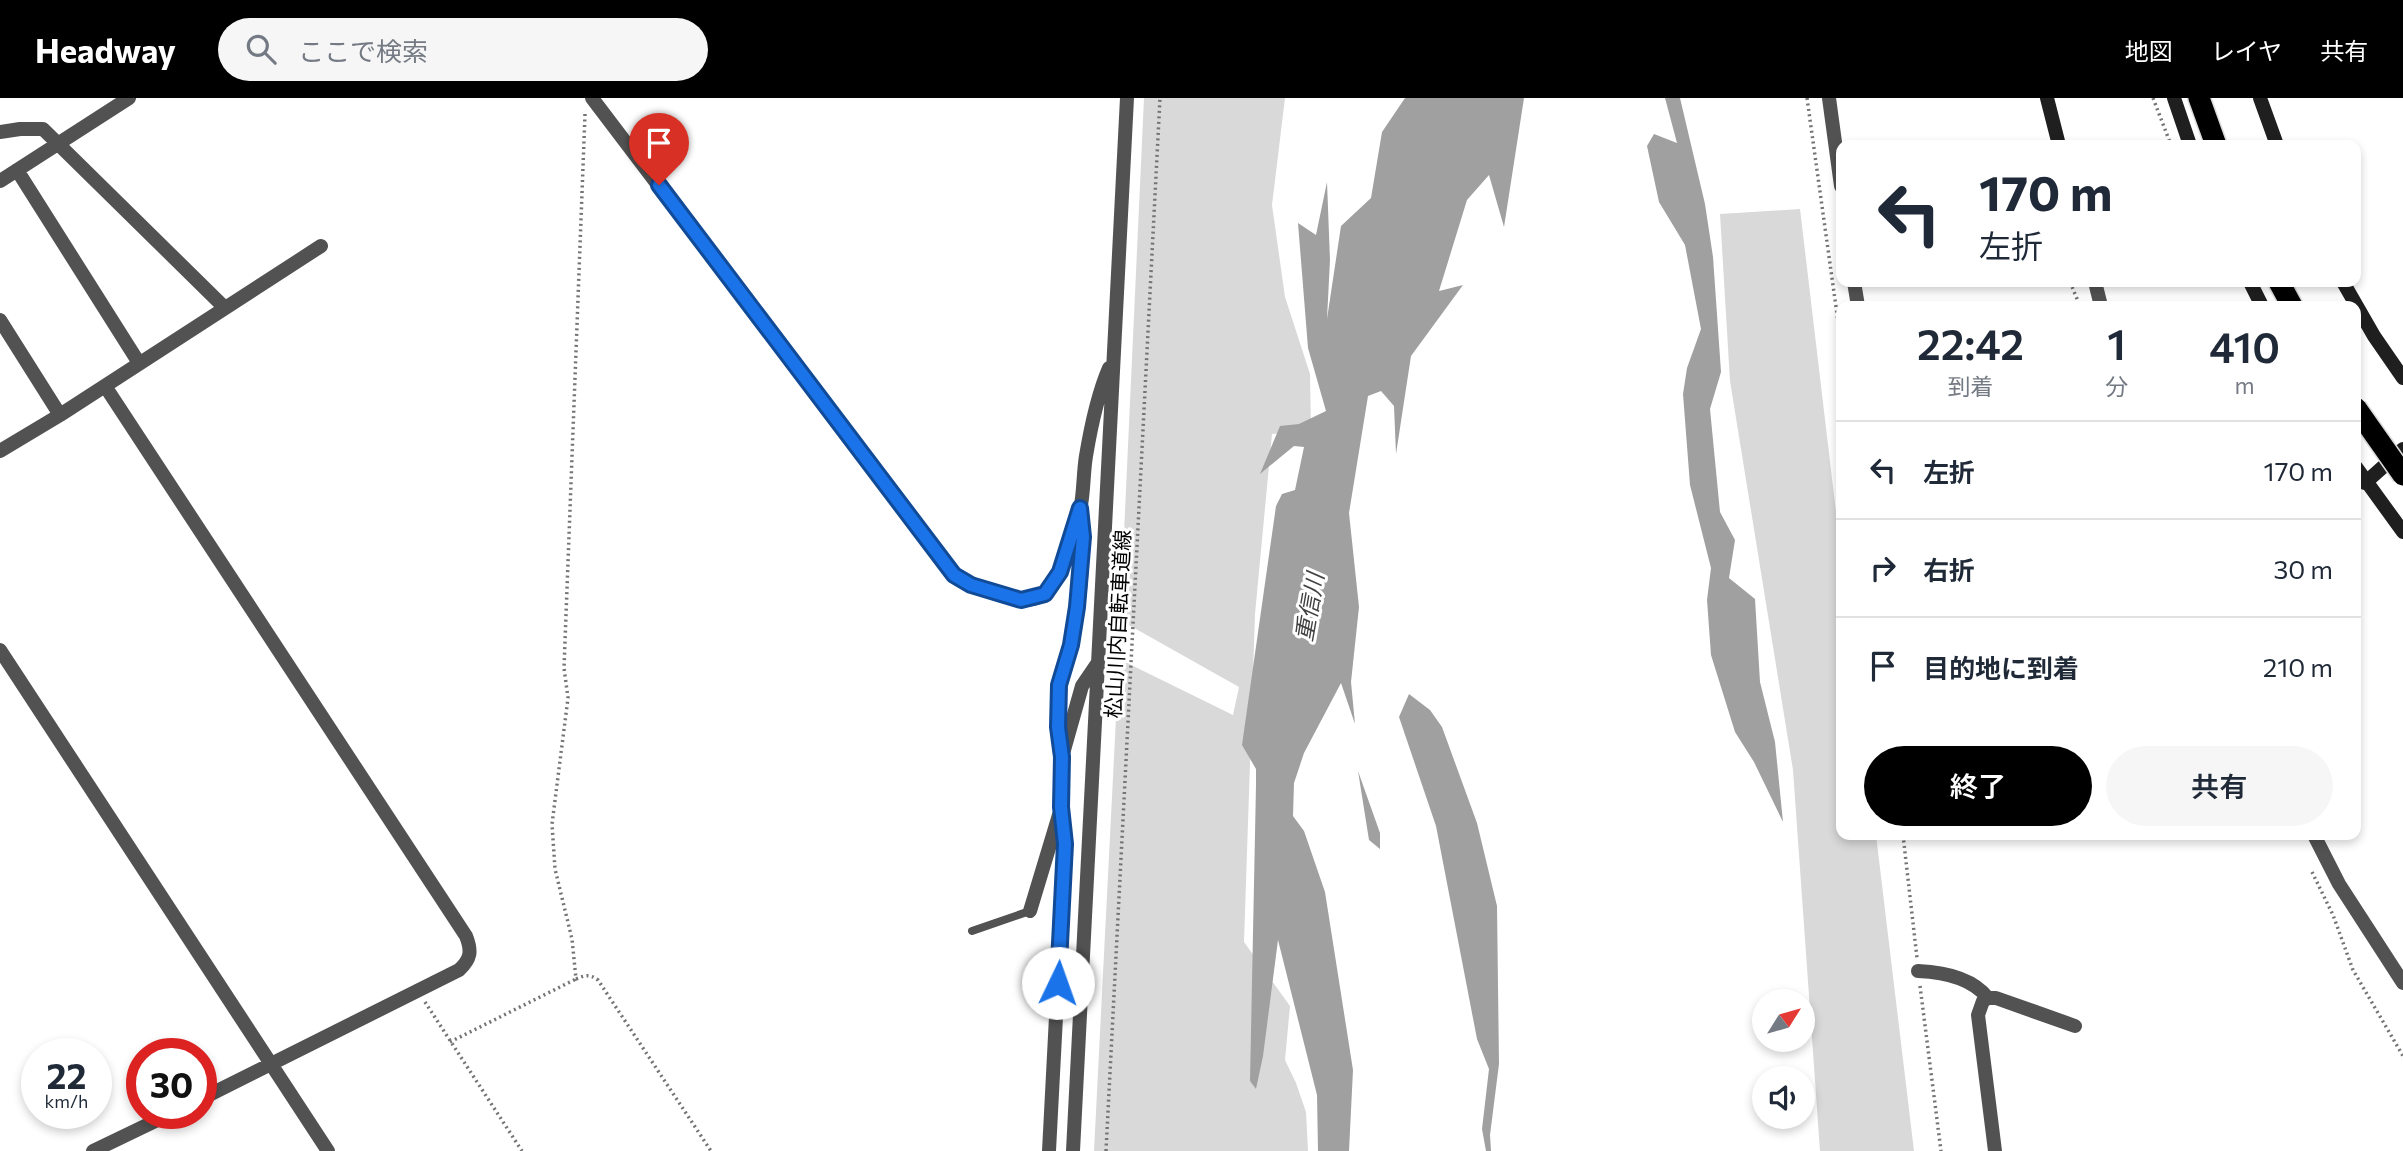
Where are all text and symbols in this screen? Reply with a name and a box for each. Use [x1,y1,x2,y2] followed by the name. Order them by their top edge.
[218,18,708,81] search box
[35,29,176,70] text: Headway
[242,30,280,68] icon: search
[298,35,428,66] text: ここで検索
[2125,36,2173,65] text: 地図
[2211,36,2282,65] text: レイヤ
[2320,36,2368,65] text: 共有
[629,113,689,185] pin
[640,124,678,162] icon: arrive
[1979,161,2112,221] text: 170 m
[1864,168,1955,259] icon: left
[1979,225,2043,265] text: 左折
[1917,317,2024,369] text: 22:42
[2107,317,2126,369] text: 1
[2209,320,2280,372] text: 410
[2235,371,2255,399] text: m
[1948,372,1994,400] text: 到着
[2105,372,2128,400] text: 分
[1864,451,1902,489] icon: left
[2264,455,2333,486] text: 170 m
[1923,456,1975,487] text: 左折
[1100,529,1134,719] street label: 松山川内自転車道線
[1864,549,1902,587] icon: right
[2274,553,2333,584] text: 30 m
[1923,554,1975,585] text: 右折
[1289,568,1329,643] water label: 重信川
[1864,647,1902,685] icon: arrive
[2263,651,2333,682] text: 210 m
[1923,652,2079,683] text: 目的地に到着
[1864,746,2092,826] button: 終了
[2106,746,2333,826] button: 共有
[1021,946,1095,1020] position arrow
[1752,989,1815,1052] north arrow
[1752,989,1815,1129] map controls
[126,1038,217,1129] speed limit sign: 30
[47,1053,86,1096] text: 22
[1752,1066,1815,1129] button: sound
[45,1090,88,1112] text: km/h

